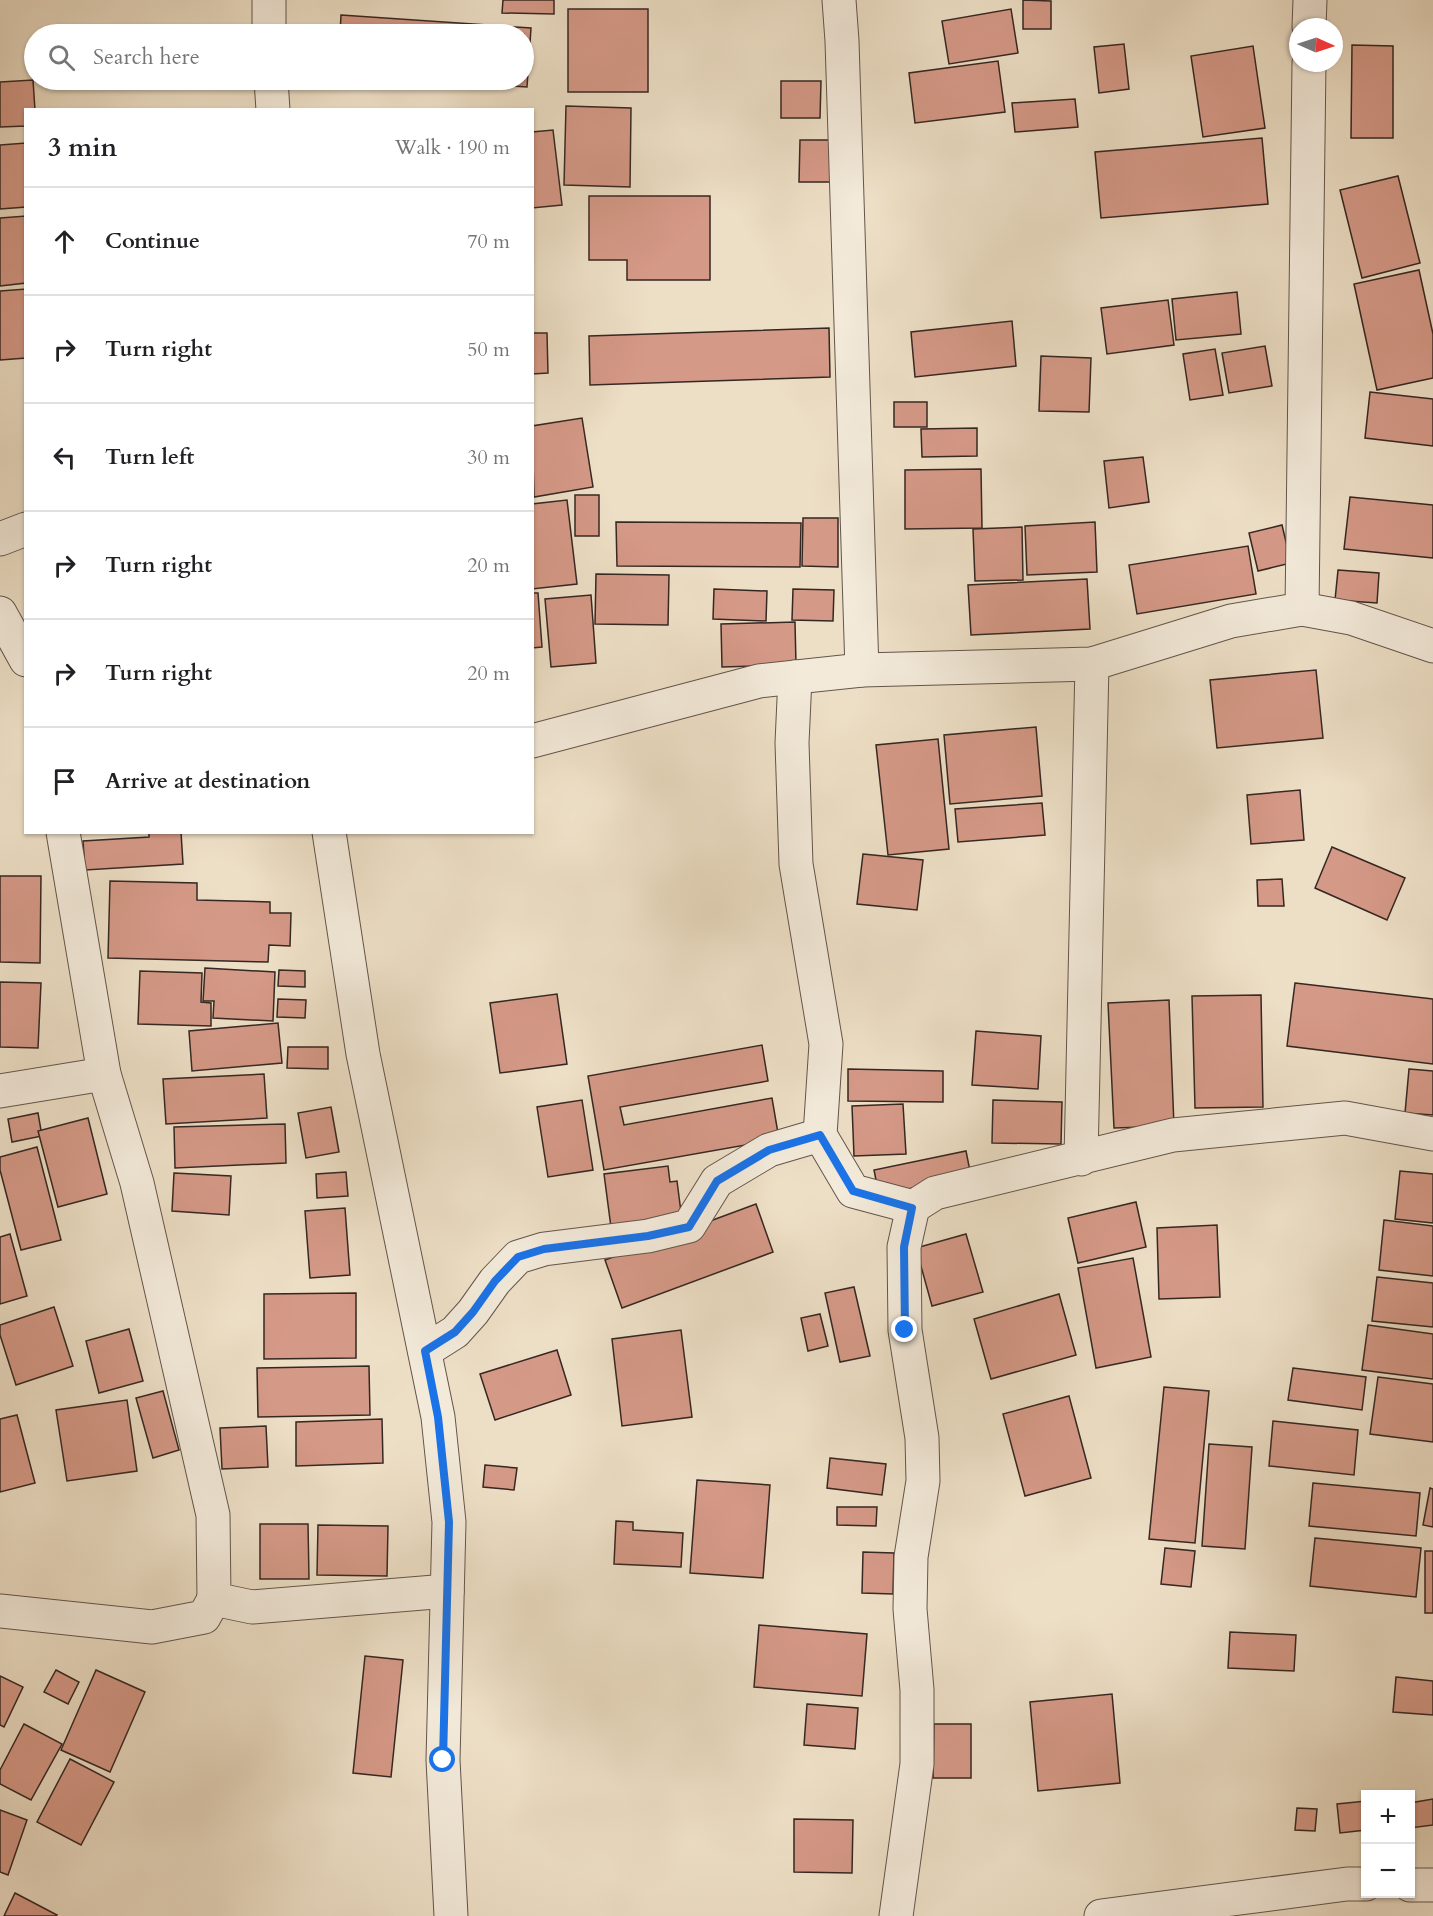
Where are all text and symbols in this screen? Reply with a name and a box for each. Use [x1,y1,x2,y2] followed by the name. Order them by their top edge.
[1289,18,1343,72] north arrow
[24,24,534,90] search box
[45,41,78,74] icon: search
[93,42,200,72] text: Search here
[48,130,117,165] text: 3 min
[395,134,510,161] text: Walk · 190 m
[48,225,81,258] icon: ahead
[105,226,200,256] text: Continue
[467,228,510,255] text: 70 m
[48,333,81,366] icon: right
[105,334,212,364] text: Turn right
[467,336,510,363] text: 50 m
[48,441,81,474] icon: left
[105,442,194,472] text: Turn left
[467,444,510,471] text: 30 m
[48,549,81,582] icon: right
[105,550,212,580] text: Turn right
[467,552,510,579] text: 20 m
[48,657,81,690] icon: right
[105,658,212,688] text: Turn right
[467,660,510,687] text: 20 m
[48,765,81,798] icon: arrive
[105,766,310,796] text: Arrive at destination
[891,1316,917,1342] route end
[429,1746,455,1772] route start
[1361,1790,1415,1898] map controls
[1361,1790,1415,1844] button: +
[1361,1844,1415,1898] button: −

